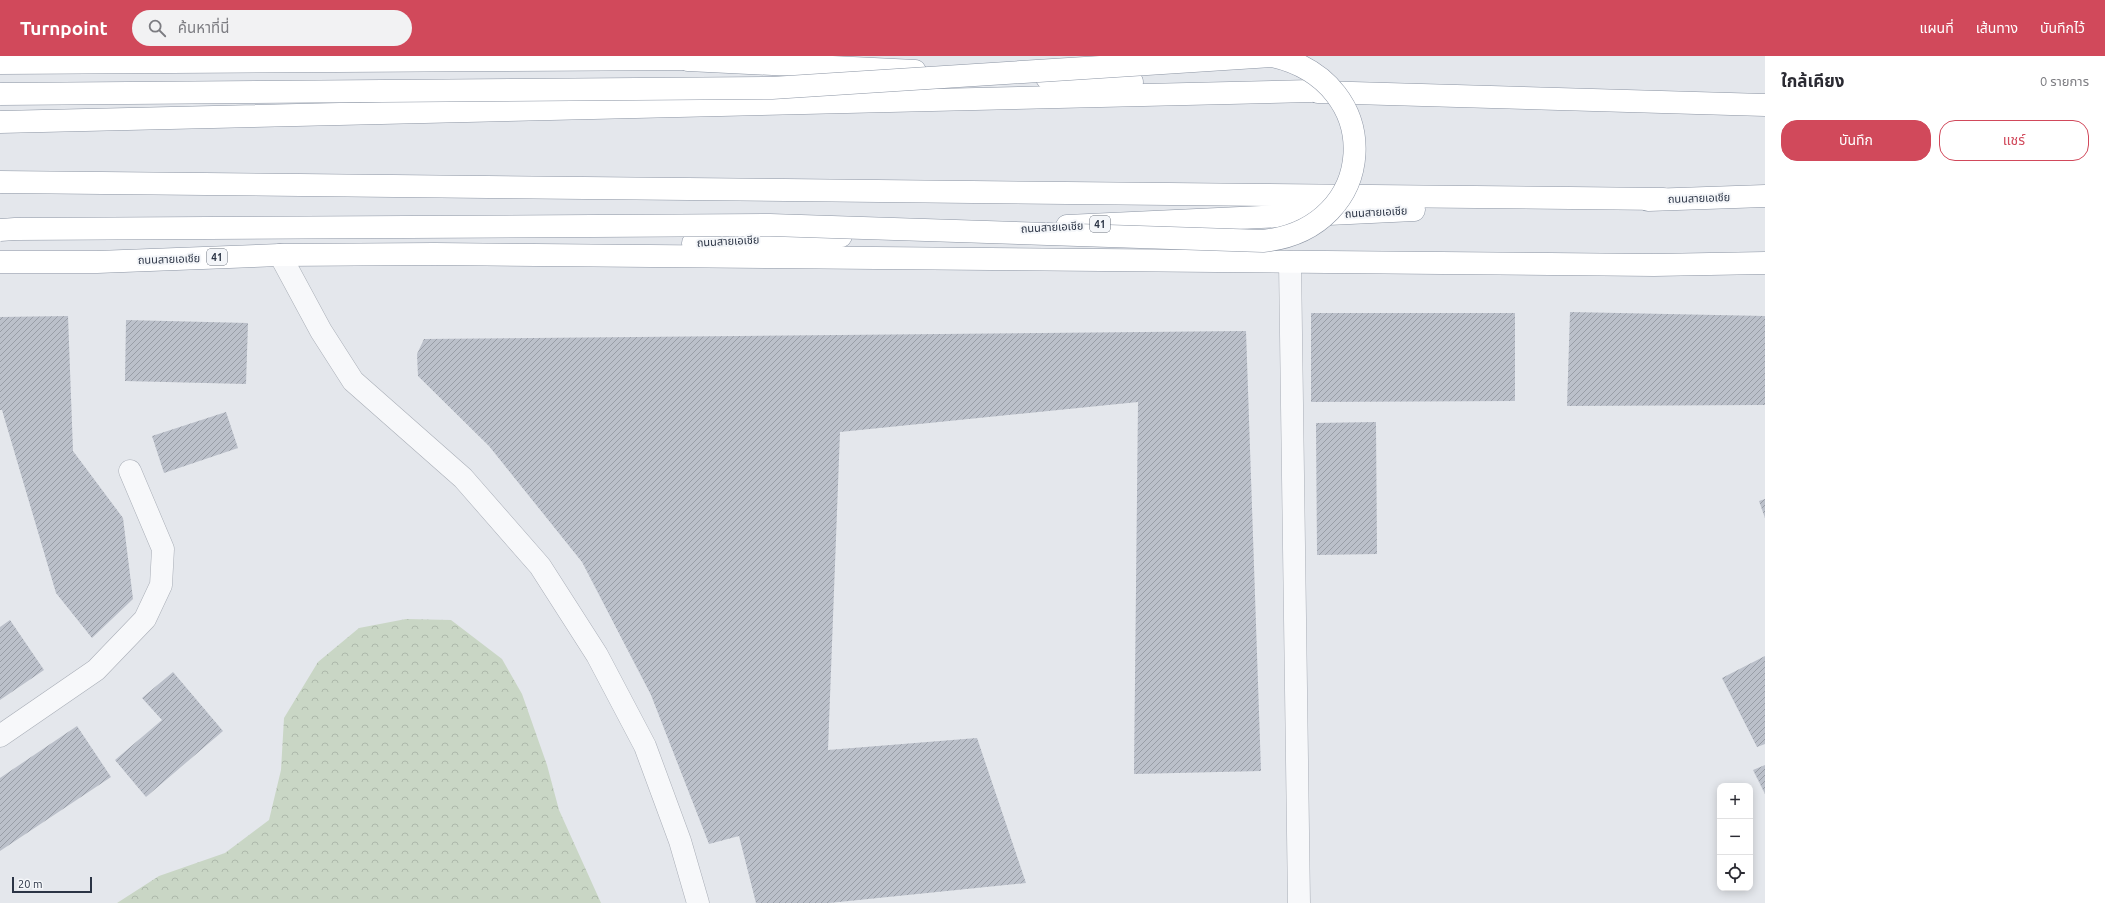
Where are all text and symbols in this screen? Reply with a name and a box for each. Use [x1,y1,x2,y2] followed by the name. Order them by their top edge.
[132,10,412,46] search box
[20,17,108,39] text: Turnpoint
[146,17,168,39] icon: search
[178,19,229,36] text: ค้นหาที่นี่
[1920,20,1954,36] text: แผนที่
[1976,20,2018,36] text: เส้นทาง
[2040,20,2085,36] text: บันทึกไว้
[1781,71,1844,90] text: ใกล้เคียง
[2040,74,2089,88] text: 0 รายการ
[1781,120,1931,161] button: บันทึก
[1939,120,2089,161] button: แชร์
[1668,191,1730,205] street label: ถนนสายเอเชีย
[1344,204,1408,220] street label: ถนนสายเอเชีย
[1090,216,1110,232] road number: 41
[1020,219,1084,235] street label: ถนนสายเอเชีย
[696,233,760,249] street label: ถนนสายเอเชีย
[207,249,227,265] road number: 41
[138,252,200,266] street label: ถนนสายเอเชีย
[1717,783,1753,891] map controls
[1717,783,1753,819] button: +
[1717,819,1753,855] button: −
[1717,855,1753,891] button: locate
[12,875,92,894] scale bar
[18,878,42,890] text: 20 m

